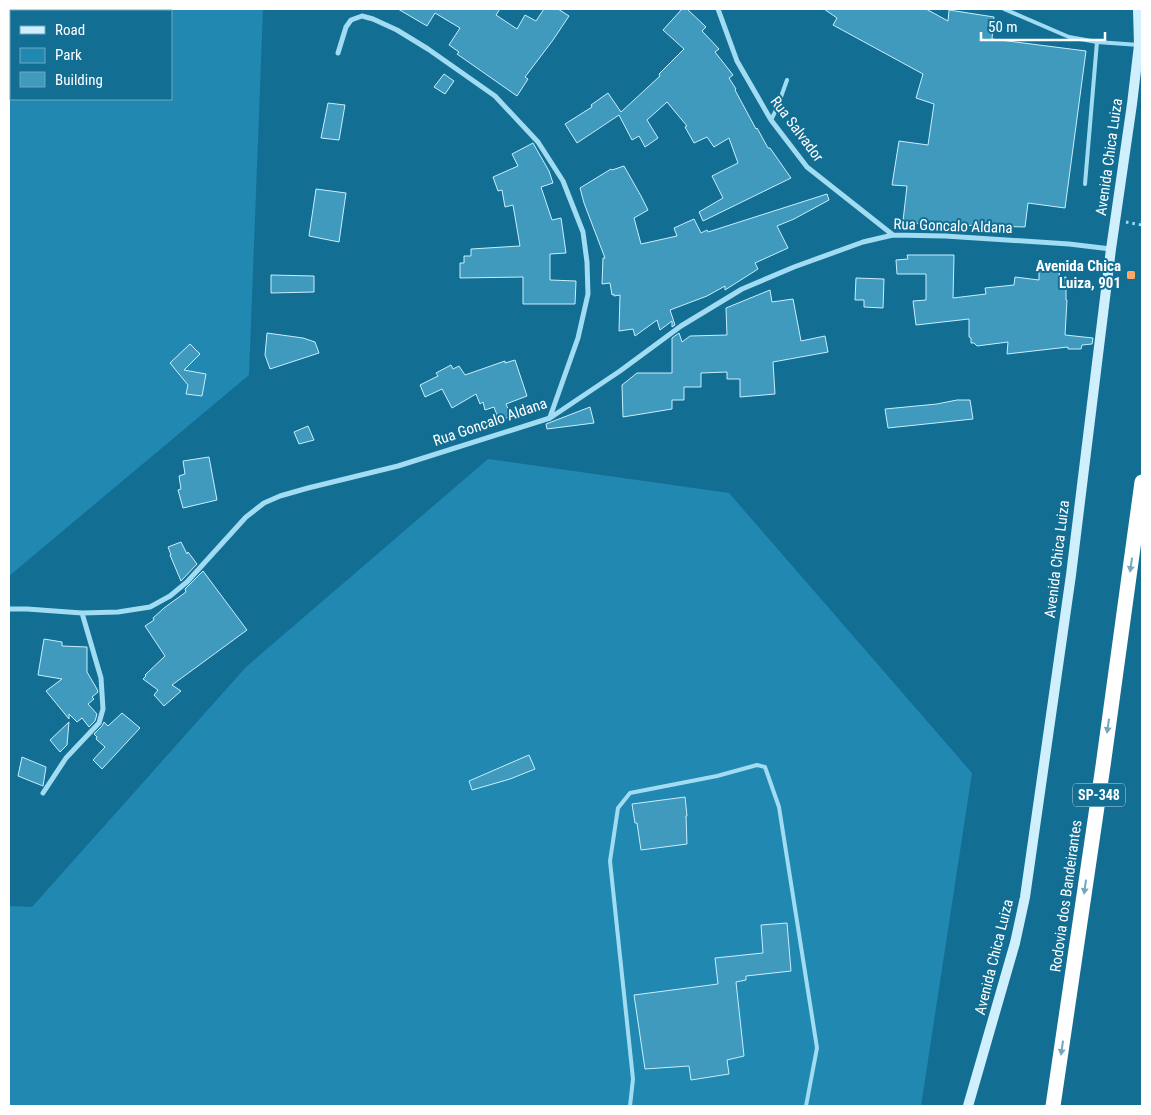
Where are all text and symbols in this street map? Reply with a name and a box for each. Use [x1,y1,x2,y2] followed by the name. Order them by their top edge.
[10,10,172,100] legend
[981,10,1105,42] scale bar
[988,18,1018,36] text: 50 m
[55,21,85,39] text: Road
[55,46,82,64] text: Park
[55,71,103,89] text: Building
[767,93,828,166] street label: Rua Salvador
[1092,97,1126,217] street label: Avenida Chica Luiza
[893,215,1013,237] street label: Rua Goncalo Aldana
[1036,257,1121,292] place label: Avenida Chica Luiza, 901
[1125,269,1137,281] marker: Avenida Chica Luiza, 901
[431,394,549,450] street label: Rua Goncalo Aldana
[1041,499,1073,619] street label: Avenida Chica Luiza
[1127,558,1135,574] one-way arrow
[1104,719,1112,735] one-way arrow
[1073,784,1125,806] road number: SP-348
[1046,818,1086,973] street label: Rodovia dos Bandeirantes
[1081,880,1089,896] one-way arrow
[971,897,1017,1017] street label: Avenida Chica Luiza
[1057,1040,1065,1056] one-way arrow

